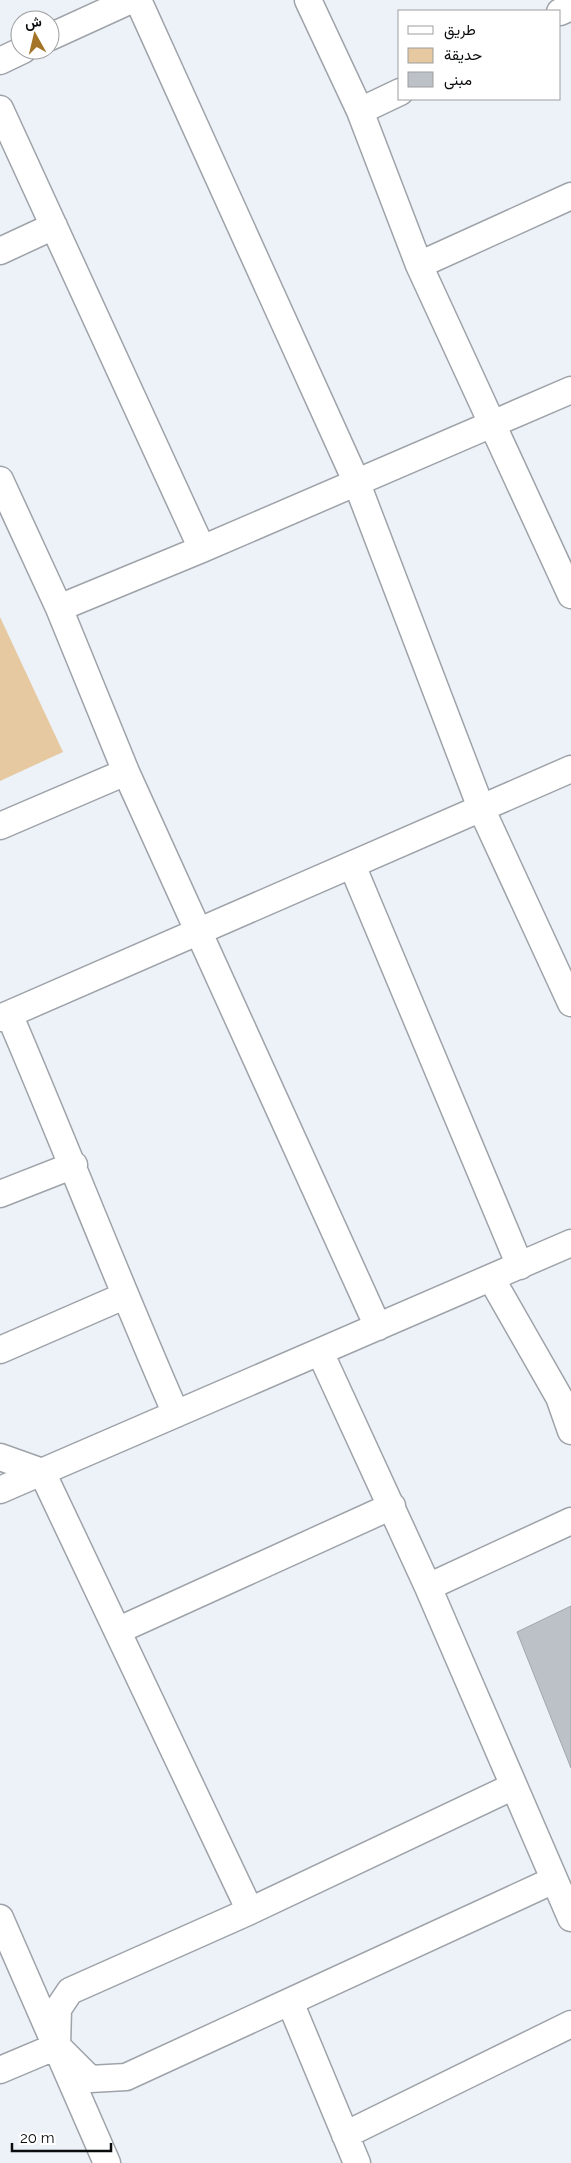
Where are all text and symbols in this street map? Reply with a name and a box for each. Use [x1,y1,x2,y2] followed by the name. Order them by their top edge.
[10,10,60,60] north arrow
[398,10,561,100] legend
[24,13,43,32] text: ش
[444,21,476,40] text: طريق
[444,46,482,64] text: حديقة
[444,71,472,90] text: مبنى
[12,2120,111,2152] scale bar
[20,2129,55,2147] text: 20 m

